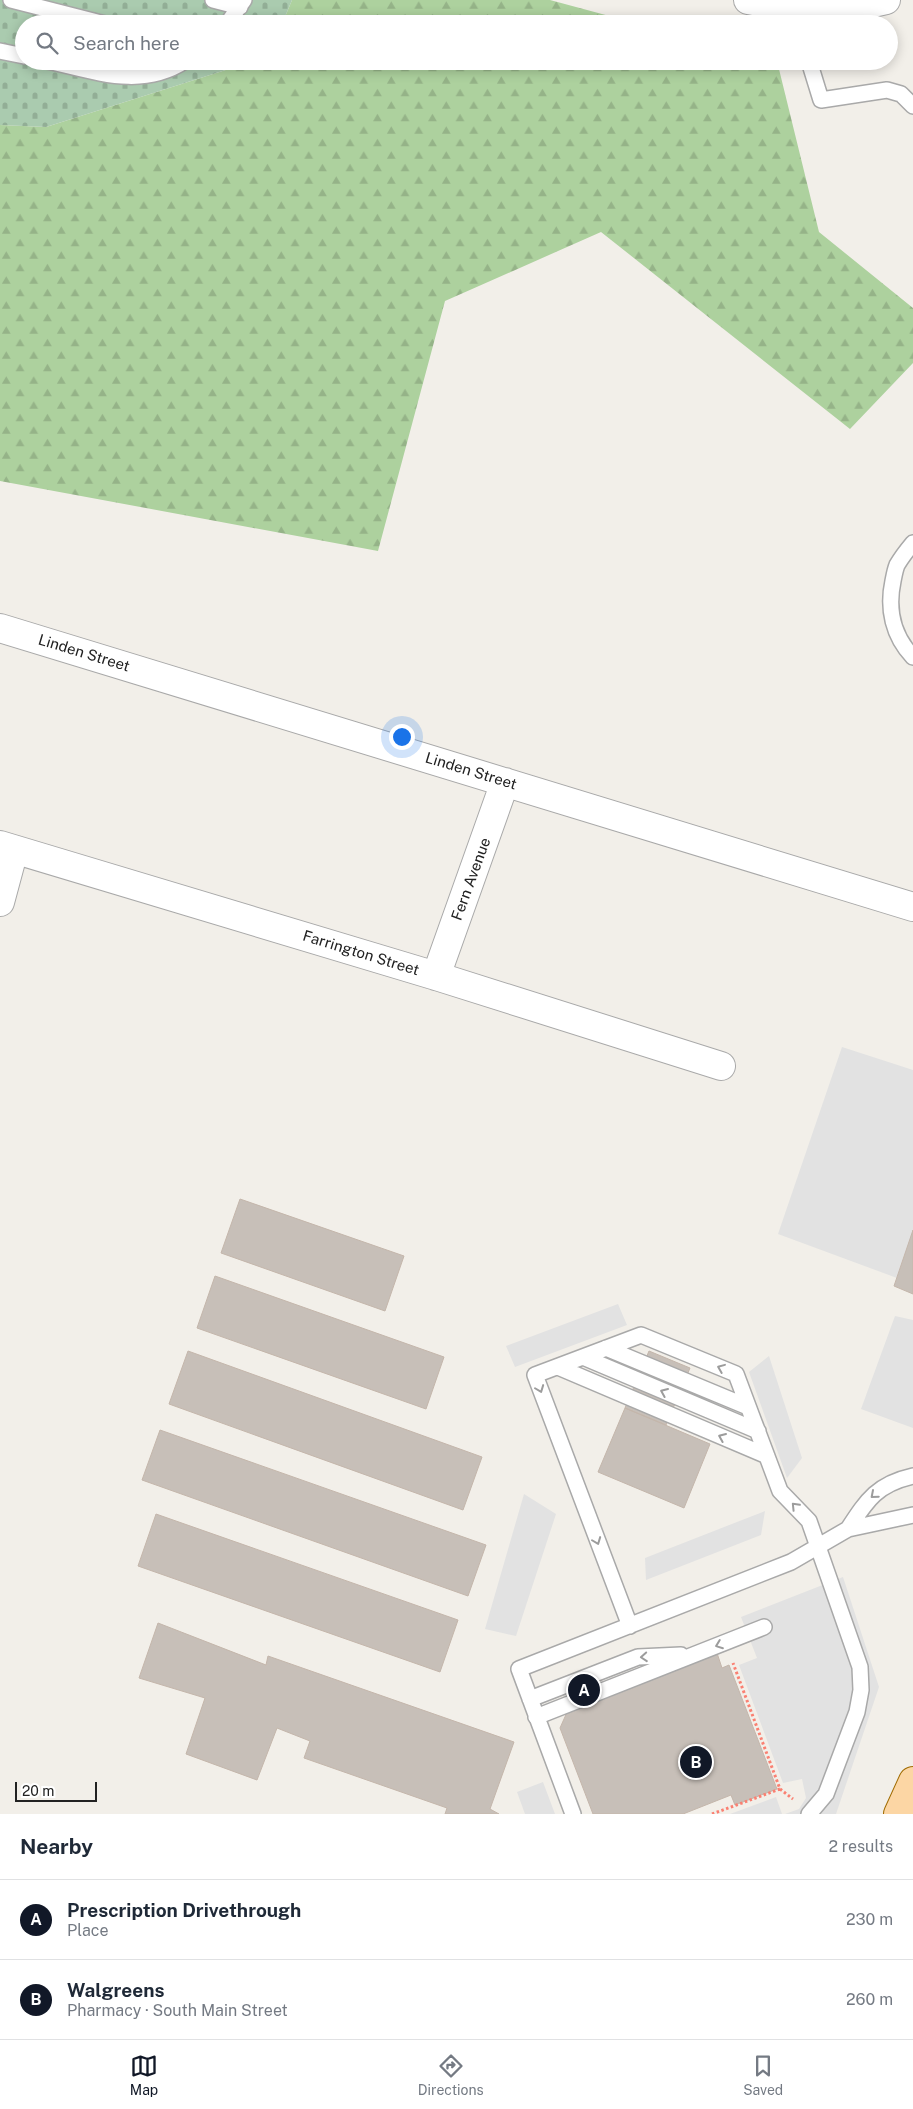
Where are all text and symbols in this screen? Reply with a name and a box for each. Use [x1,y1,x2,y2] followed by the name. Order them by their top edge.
[15,15,898,70] search box
[33,29,61,57] icon: search
[73,32,180,54] text: Search here
[36,631,132,675] street label: Linden Street
[389,724,415,750] your location
[423,749,519,793] street label: Linden Street
[448,835,493,923] street label: Fern Avenue
[301,927,422,978] street label: Farrington Street
[717,1364,726,1374] one-way arrow
[534,1384,544,1393] one-way arrow
[660,1387,669,1398] one-way arrow
[718,1432,727,1443] one-way arrow
[871,1489,880,1498] one-way arrow
[791,1503,800,1512] one-way arrow
[591,1536,601,1545] one-way arrow
[715,1639,724,1649] one-way arrow
[640,1651,648,1662] one-way arrow
[568,1671,600,1709] pin: A
[680,1743,712,1781] pin: B
[15,1779,98,1802] scale bar
[22,1783,54,1799] text: 20 m
[20,1834,93,1859] text: Nearby
[828,1837,893,1856] text: 2 results
[67,1899,301,1921] text: Prescription Drivethrough
[30,1910,42,1929] text: A
[846,1910,893,1929] text: 230 m
[67,1921,109,1940] text: Place
[67,1979,164,2001] text: Walgreens
[31,1990,41,2009] text: B
[846,1990,893,2009] text: 260 m
[67,2001,288,2020] text: Pharmacy · South Main Street
[130,2052,158,2098] tab: Map
[418,2052,484,2098] tab: Directions
[743,2052,783,2098] tab: Saved

